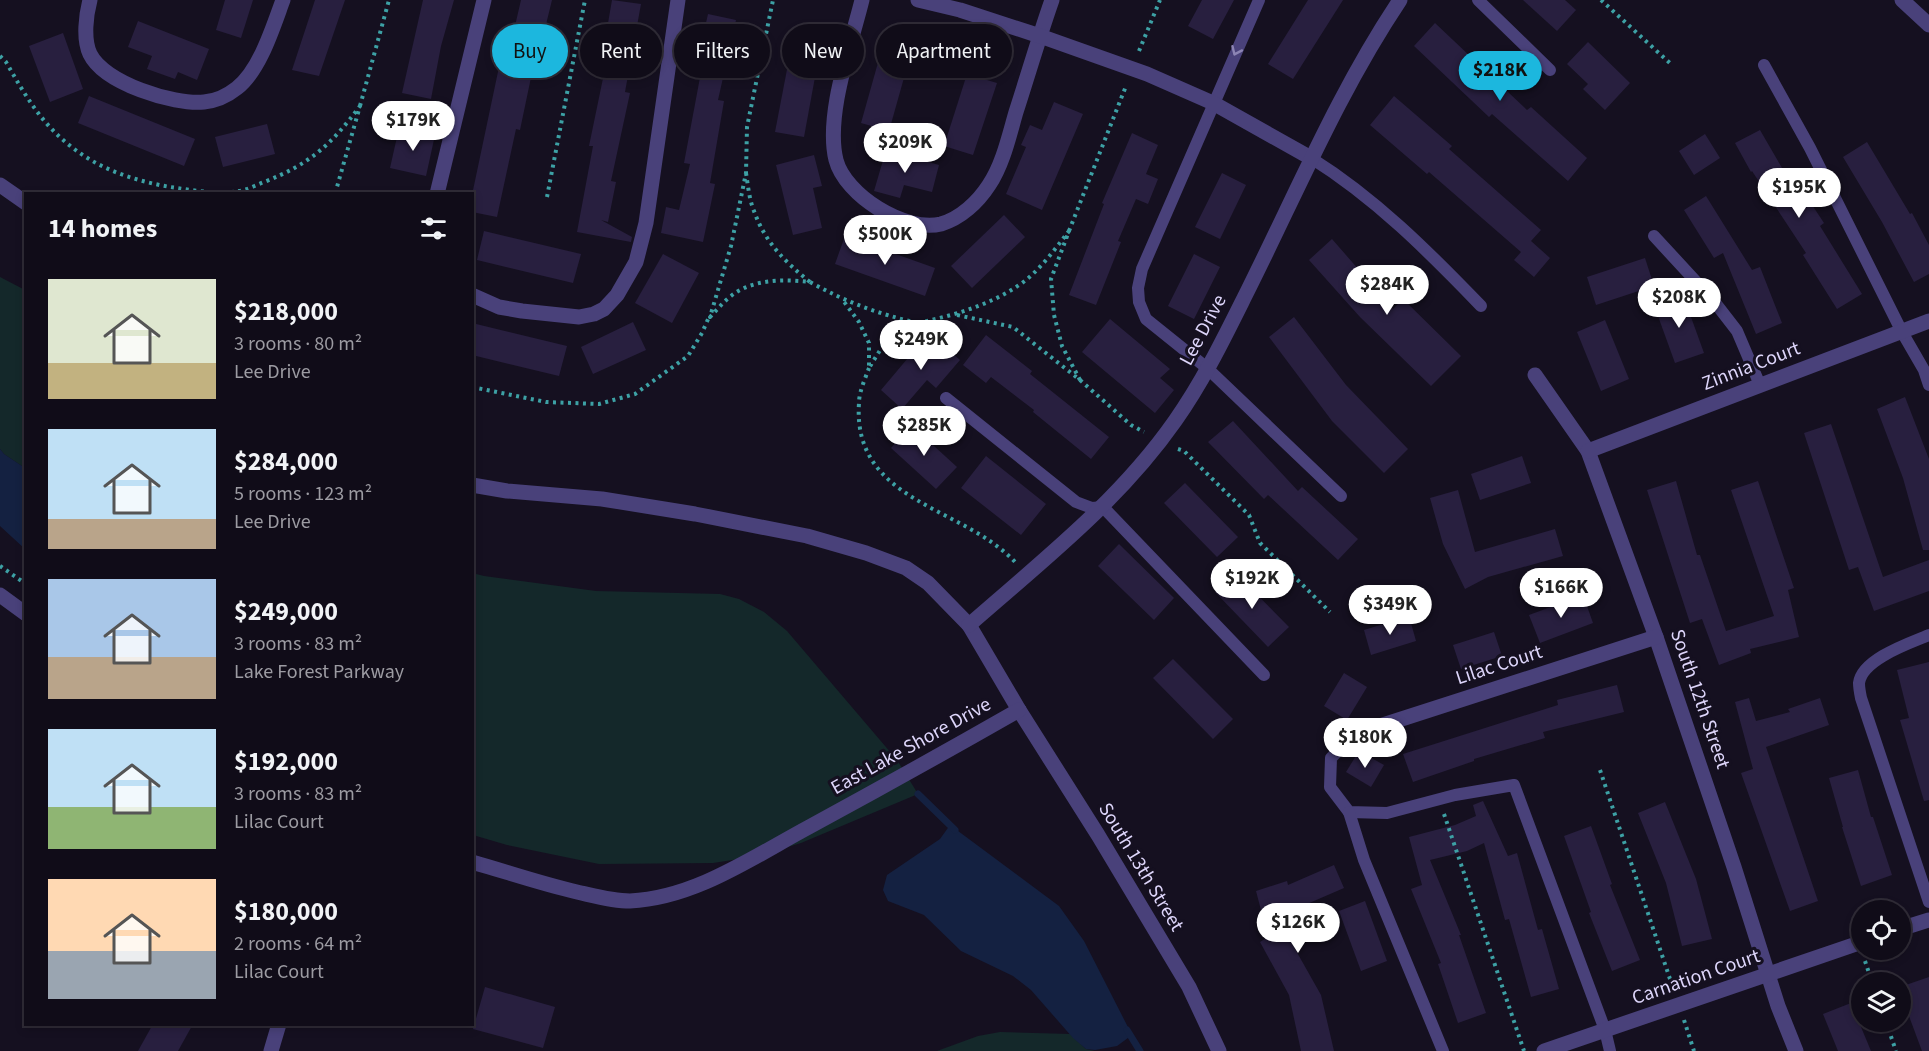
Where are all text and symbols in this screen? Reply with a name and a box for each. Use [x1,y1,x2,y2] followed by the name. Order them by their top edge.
[492,24,568,78] chip: Buy
[580,24,662,78] chip: Rent
[674,24,770,78] chip: Filters
[782,24,864,78] chip: New
[876,24,1012,78] chip: Apartment
[1231,45,1243,56] one-way arrow
[1458,51,1542,102] pin: $218K
[1473,56,1527,84] text: $218K
[371,101,455,152] pin: $179K
[386,106,440,134] text: $179K
[863,123,947,174] pin: $209K
[878,128,932,156] text: $209K
[1757,168,1841,219] pin: $195K
[1772,173,1826,201] text: $195K
[48,210,157,247] text: 14 homes
[417,212,450,245] icon: filters
[843,215,927,266] pin: $500K
[858,220,912,248] text: $500K
[1345,265,1429,316] pin: $284K
[1360,270,1414,298] text: $284K
[1637,278,1721,329] pin: $208K
[1652,283,1706,311] text: $208K
[1173,290,1233,370] street label: Lee Drive
[234,293,338,330] text: $218,000
[96,303,168,375] icon: home
[879,320,963,371] pin: $249K
[894,325,948,353] text: $249K
[234,330,362,358] text: 3 rooms · 80 m²
[1698,334,1805,398] street label: Zinnia Court
[234,358,311,386] text: Lee Drive
[882,406,966,457] pin: $285K
[897,411,951,439] text: $285K
[234,443,338,480] text: $284,000
[96,453,168,525] icon: home
[234,480,372,508] text: 5 rooms · 123 m²
[234,508,311,536] text: Lee Drive
[1210,559,1294,610] pin: $192K
[1225,564,1279,592] text: $192K
[1519,568,1603,619] pin: $166K
[1534,573,1588,601] text: $166K
[1348,585,1432,636] pin: $349K
[1363,590,1417,618] text: $349K
[234,593,338,630] text: $249,000
[96,603,168,675] icon: home
[1663,626,1737,773] street label: South 12th Street
[234,630,362,658] text: 3 rooms · 83 m²
[1452,638,1546,692] street label: Lilac Court
[234,658,404,686] text: Lake Forest Parkway
[826,690,996,802] street label: East Lake Shore Drive
[1323,718,1407,769] pin: $180K
[1338,723,1392,751] text: $180K
[234,743,338,780] text: $192,000
[96,753,168,825] icon: home
[234,780,362,808] text: 3 rooms · 83 m²
[1091,797,1191,937] street label: South 13th Street
[234,808,324,836] text: Lilac Court
[234,893,338,930] text: $180,000
[1851,900,1911,1032] map controls
[1851,900,1911,960] button: locate
[96,903,168,975] icon: home
[1256,903,1340,954] pin: $126K
[1271,908,1325,936] text: $126K
[234,930,362,958] text: 2 rooms · 64 m²
[1628,942,1764,1012] street label: Carnation Court
[234,958,324,986] text: Lilac Court
[1851,972,1911,1032] button: layers

